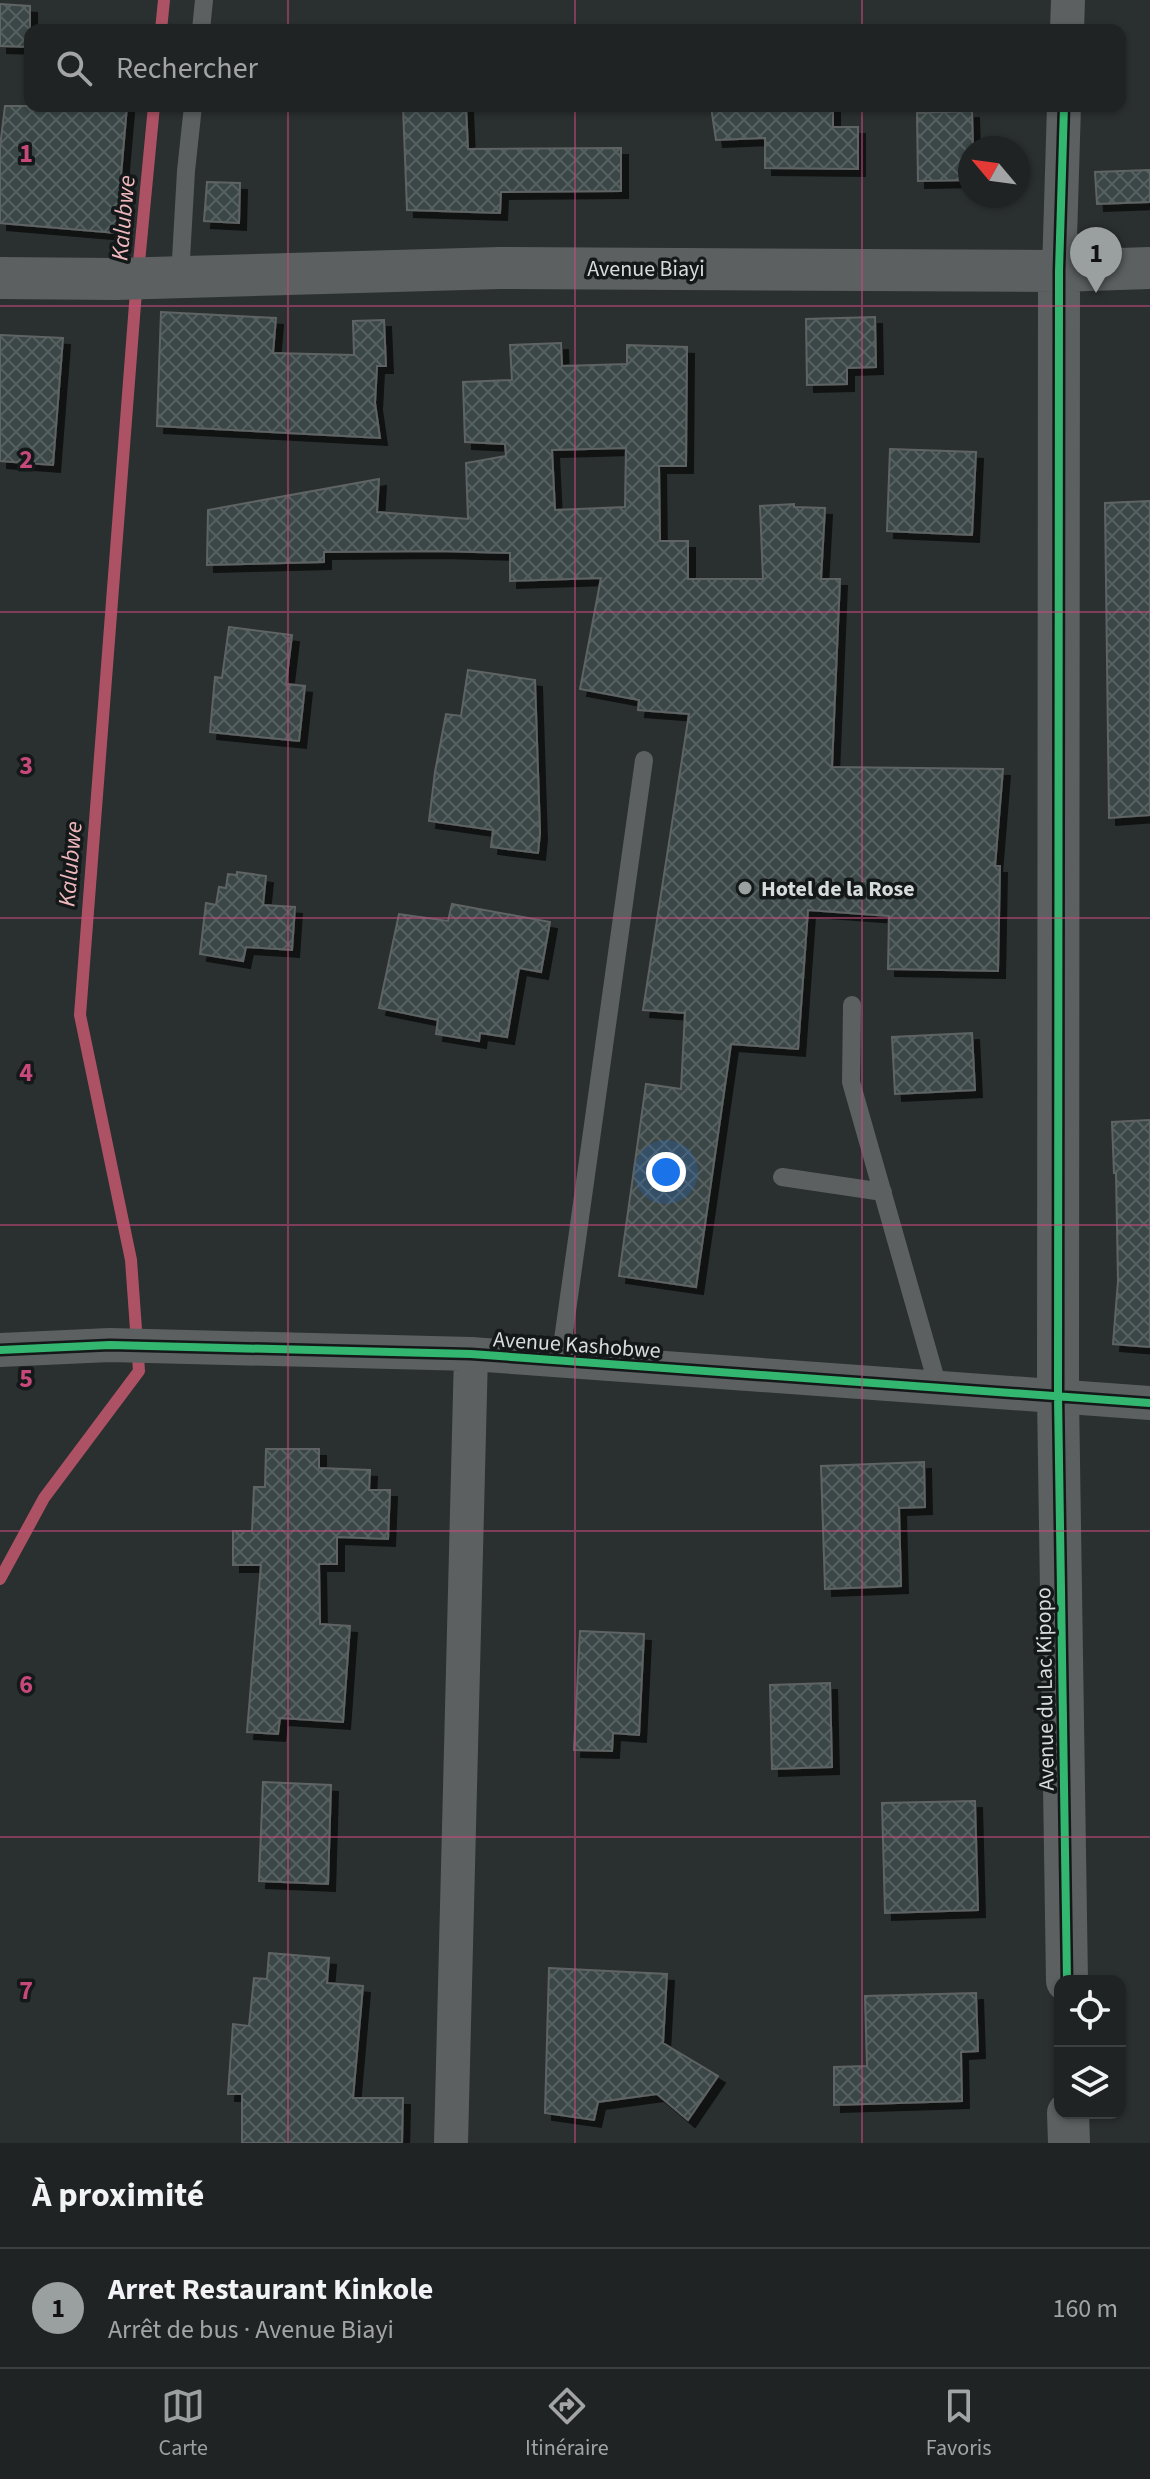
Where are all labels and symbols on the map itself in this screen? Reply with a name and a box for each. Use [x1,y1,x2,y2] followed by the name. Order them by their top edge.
[19,135,33,172] text: 1
[958,136,1030,208] north arrow
[102,174,145,262] water label: Kalubwe
[1070,227,1122,293] pin: 1
[587,253,705,285] street label: Avenue Biayi
[19,441,33,478] text: 2
[19,747,33,784] text: 3
[49,820,92,908] water label: Kalubwe
[761,873,915,905] place label: Hotel de la Rose
[736,879,754,897] marker: Hotel de la Rose
[19,1054,33,1091] text: 4
[646,1152,686,1192] your location
[492,1323,662,1367] street label: Avenue Kashobwe
[19,1360,33,1397] text: 5
[1027,1587,1063,1791] street label: Avenue du Lac Kipopo
[19,1666,33,1703] text: 6
[19,1972,33,2009] text: 7

